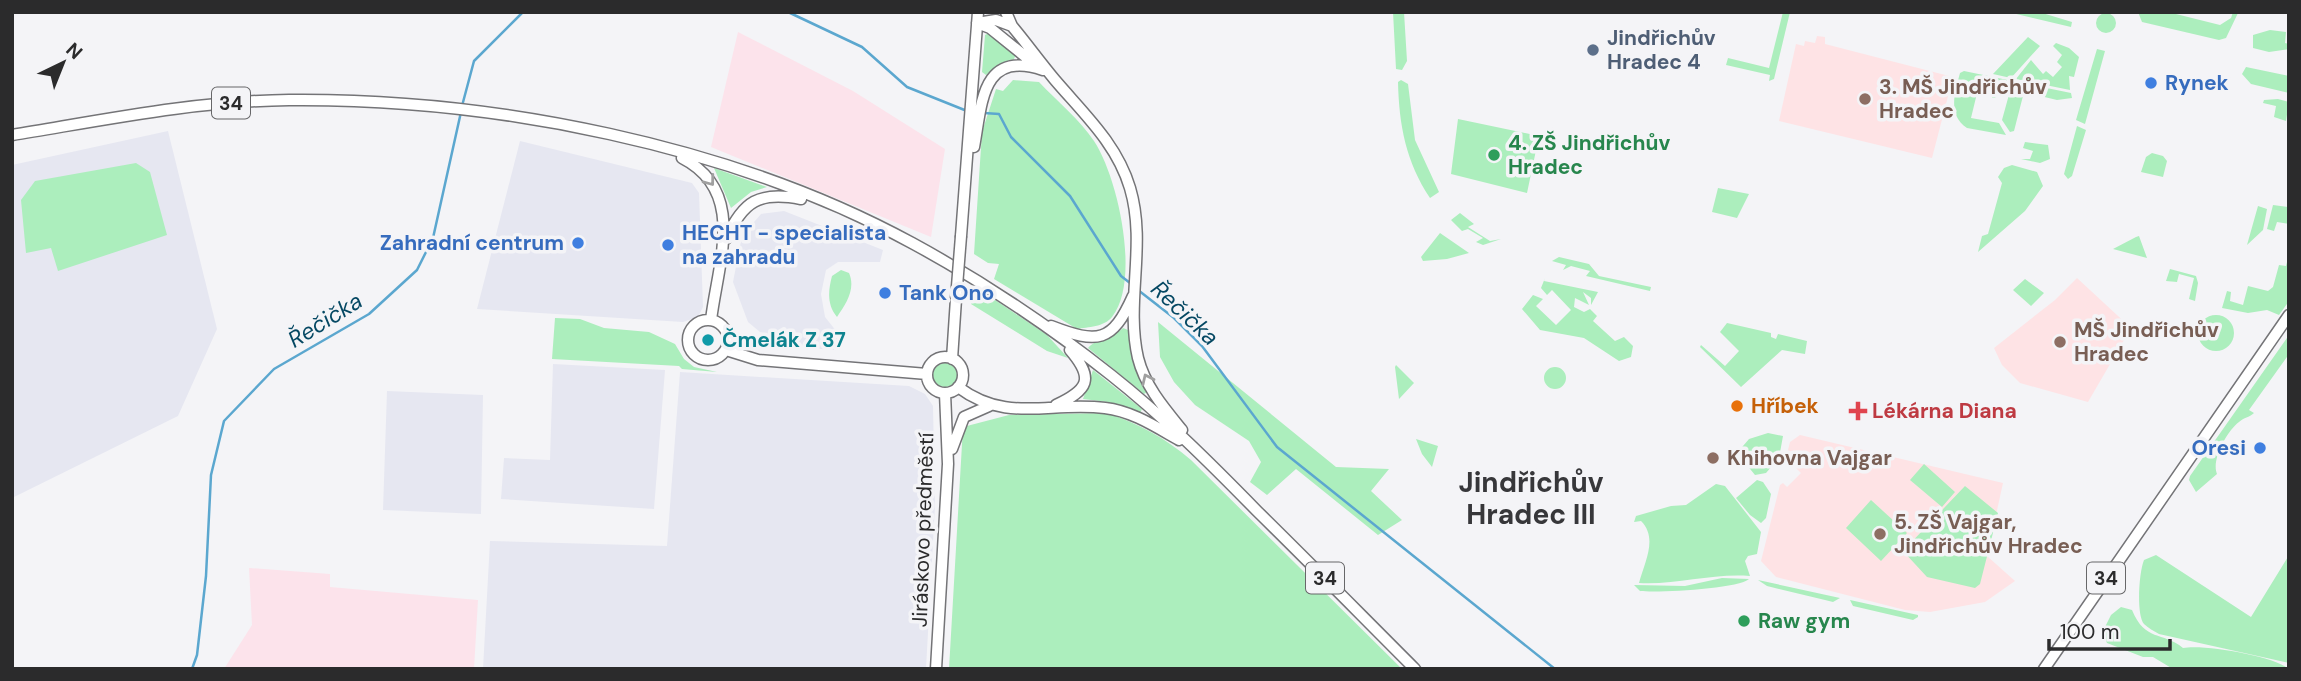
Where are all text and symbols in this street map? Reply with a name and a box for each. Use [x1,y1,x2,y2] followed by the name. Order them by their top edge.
[1607,24,1716,76] place label: Jindřichův Hradec 4
[28,28,98,98] north arrow
[61,37,88,65] text: N
[1585,42,1601,58] marker: Jindřichův Hradec 4
[2165,69,2229,97] place label: Rynek
[1879,73,2047,125] place label: 3. MŠ Jindřichův Hradec
[2143,75,2159,91] marker: Rynek
[212,88,250,118] road number: 34
[1857,91,1873,107] marker: 3. MŠ Jindřichův Hradec
[1508,129,1670,181] place label: 4. ZŠ Jindřichův Hradec
[1486,147,1502,163] marker: 4. ZŠ Jindřichův Hradec
[701,173,714,185] one-way arrow
[682,219,886,271] place label: HECHT - specialista na zahradu
[380,229,564,257] place label: Zahradní centrum
[570,235,586,251] marker: Zahradní centrum
[660,237,676,253] marker: HECHT - specialista na zahradu
[1145,274,1225,352] water label: Řečička
[899,279,994,307] place label: Tank Ono
[282,285,368,355] water label: Řečička
[877,285,893,301] marker: Tank Ono
[2074,316,2219,368] place label: MŠ Jindřichův Hradec
[722,326,846,354] place label: Čmelák Z 37
[700,332,716,348] marker: Čmelák Z 37
[2052,334,2068,350] marker: MŠ Jindřichův Hradec
[1141,374,1155,386] one-way arrow
[1751,392,1819,420] place label: Hříbek
[1872,397,2017,425] place label: Lékárna Diana
[1729,398,1745,414] marker: Hříbek
[1850,403,1866,419] marker: Lékárna Diana
[906,432,940,628] street label: Jiráskovo předměstí
[2192,434,2246,462] place label: Oresi
[2252,440,2268,456] marker: Oresi
[1727,444,1892,472] place label: Khihovna Vajgar
[1705,450,1721,466] marker: Khihovna Vajgar
[1459,464,1604,533] district label: Jindřichův Hradec III
[1894,508,2083,560] place label: 5. ZŠ Vajgar, Jindřichův Hradec
[1872,526,1888,542] marker: 5. ZŠ Vajgar, Jindřichův Hradec
[1306,562,1344,594] road number: 34
[2087,562,2125,594] road number: 34
[1758,607,1850,635] place label: Raw gym
[2049,608,2170,652] scale bar
[1736,613,1752,629] marker: Raw gym
[2060,618,2120,646] text: 100 m

